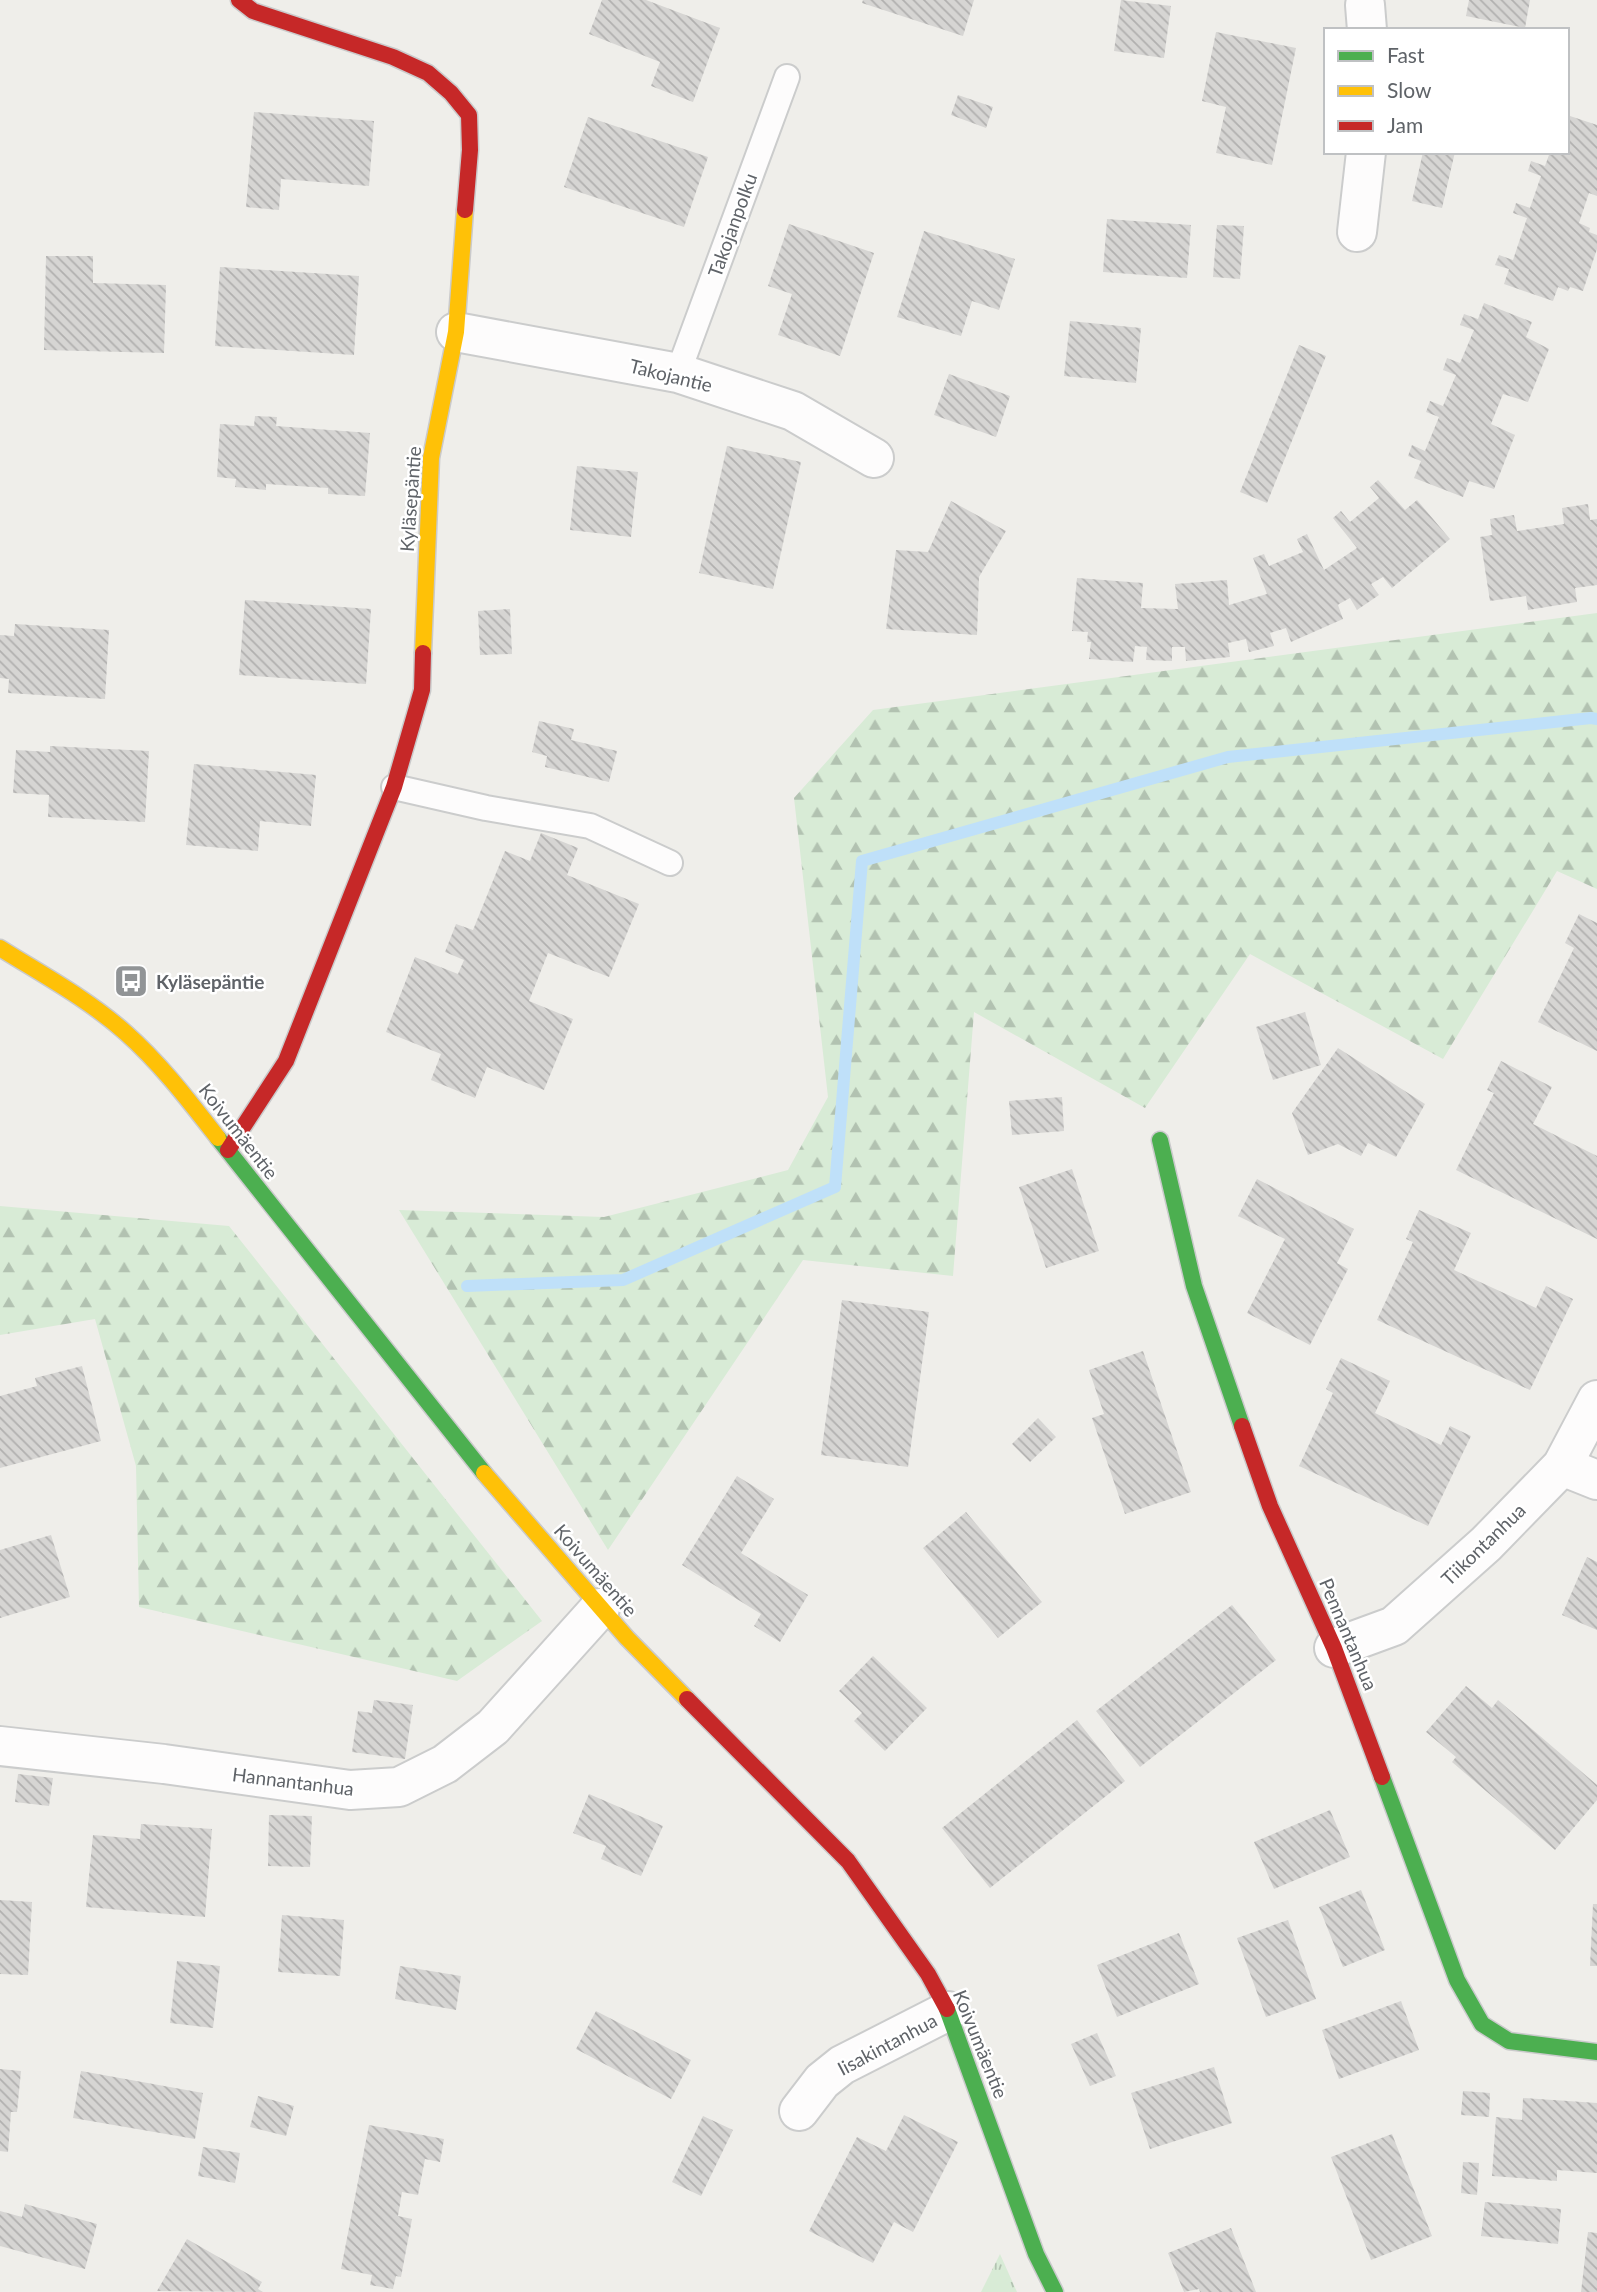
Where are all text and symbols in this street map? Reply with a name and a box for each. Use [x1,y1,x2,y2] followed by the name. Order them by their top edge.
[1324,28,1569,154] legend
[1387,42,1425,67] text: Fast
[1387,77,1432,102] text: Slow
[1387,112,1423,137] text: Jam
[703,170,761,280] street label: Takojanpolku
[627,354,715,396] street label: Takojantie
[395,445,425,553] street label: Kyläsepäntie
[112,962,150,1000] bus stop icon: Kyläsepäntie
[156,970,264,993] place label: Kyläsepäntie
[195,1079,283,1183] street label: Koivumäentie
[1436,1498,1530,1590] street label: Tiikontanhua
[550,1519,642,1621] street label: Koivumäentie
[1315,1574,1383,1694] street label: Pennantanhua
[231,1762,355,1800] street label: Hannantanhua
[949,1986,1013,2102] street label: Koivumäentie
[833,2008,941,2080] street label: Iisakintanhua

